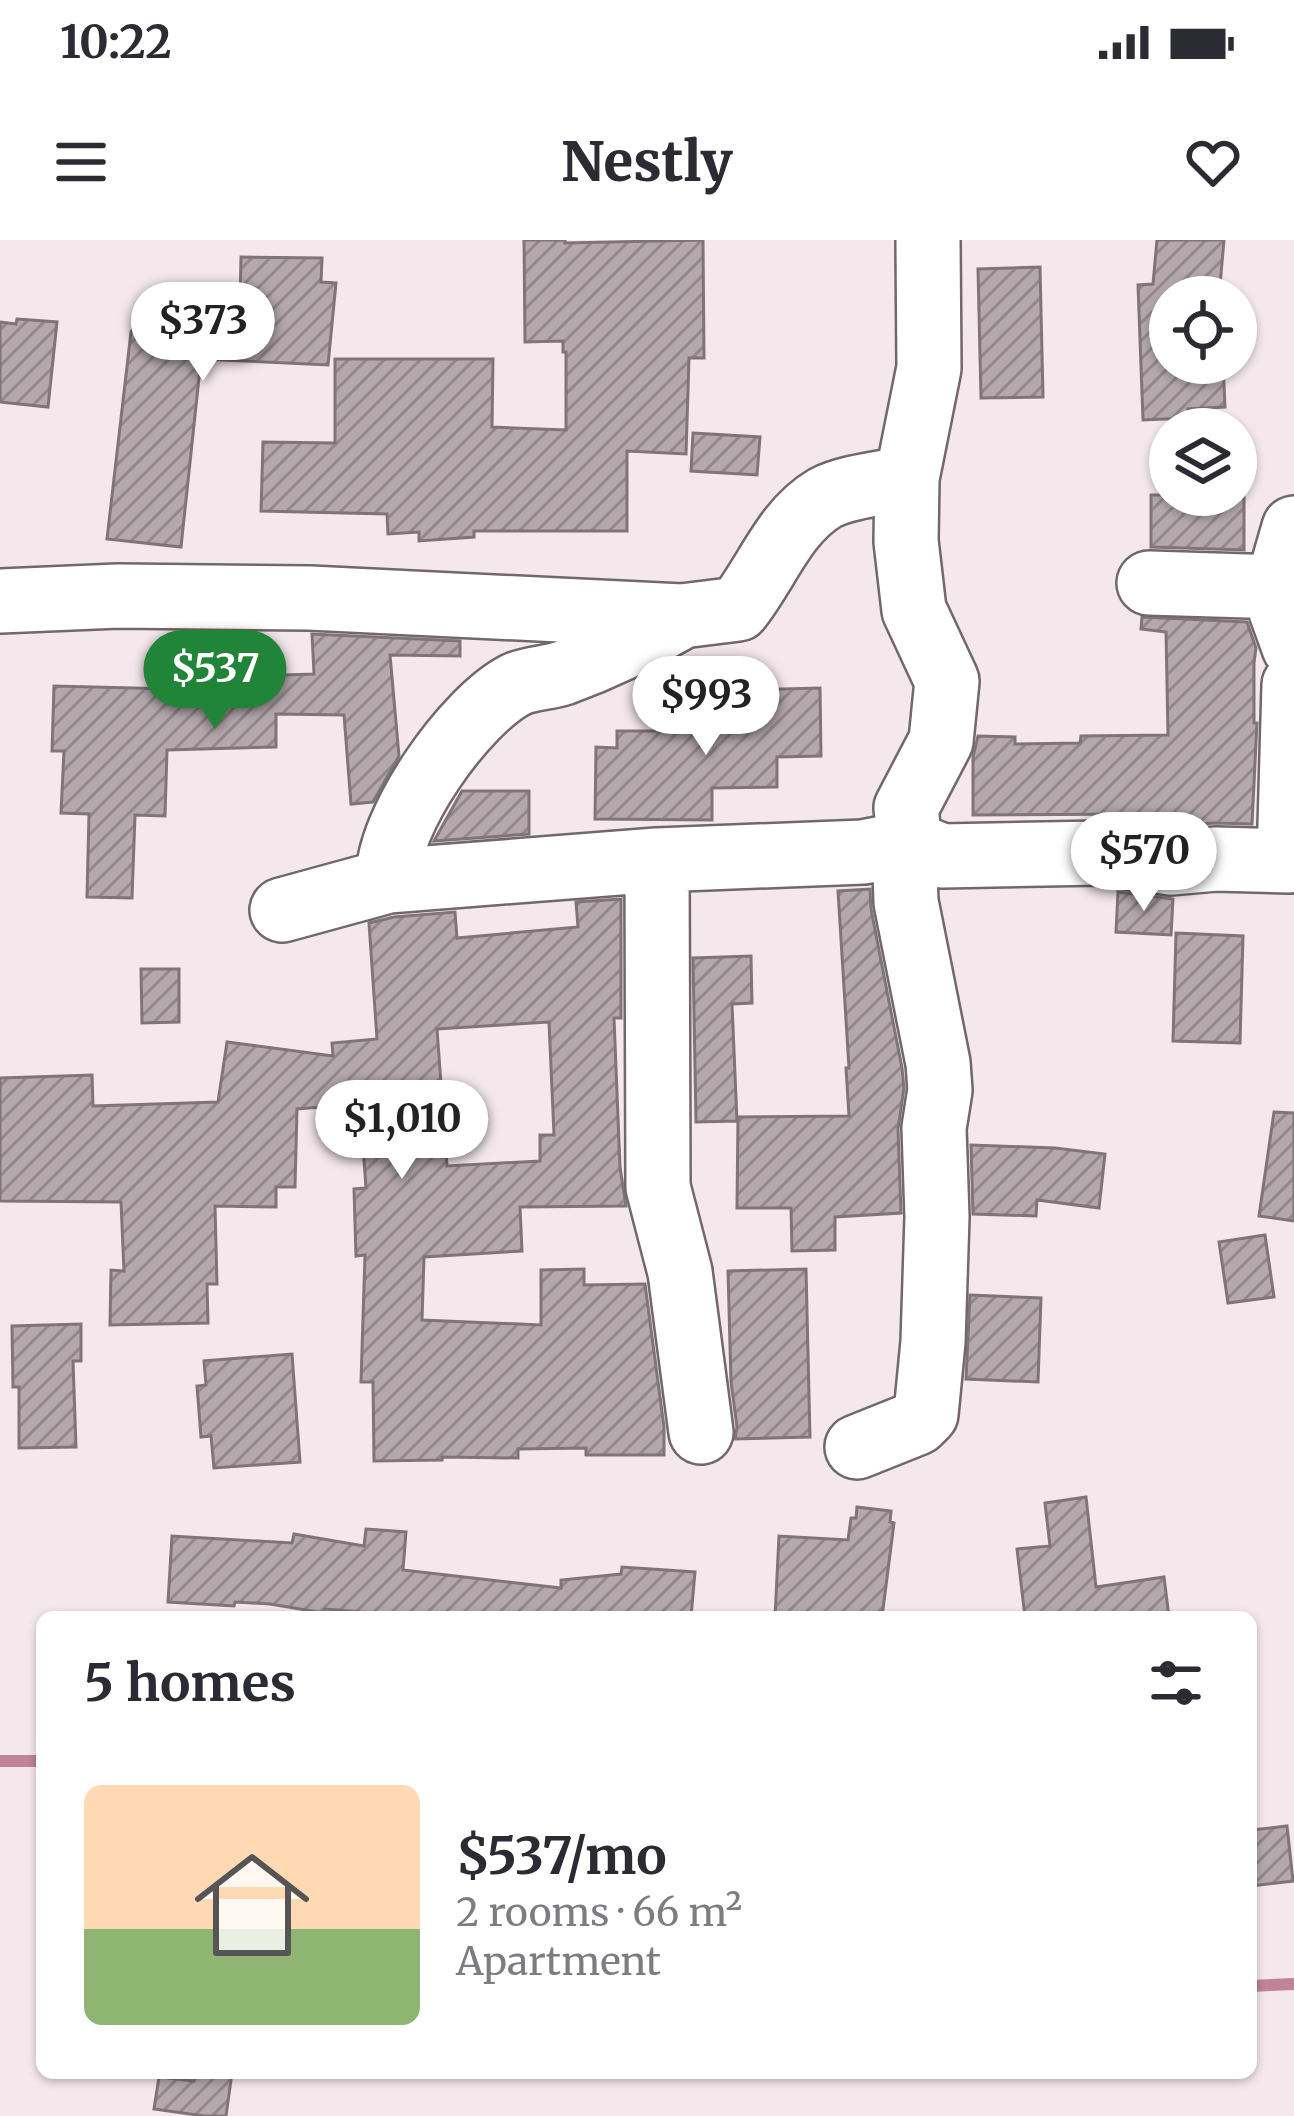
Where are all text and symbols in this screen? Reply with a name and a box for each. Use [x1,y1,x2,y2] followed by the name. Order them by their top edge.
[60,14,172,70] text: 10:22
[561,128,733,196] text: Nestly
[48,129,114,195] icon: menu
[1180,129,1246,195] icon: heart
[1149,276,1257,516] map controls
[1149,276,1257,384] button: locate
[132,282,274,384] pin: $373
[158,296,248,345] text: $373
[1149,408,1257,516] button: layers
[144,630,286,732] pin: $537
[170,644,260,693] text: $537
[635,656,777,758] pin: $993
[659,670,753,719] text: $993
[1073,812,1215,914] pin: $570
[1098,826,1190,875] text: $570
[304,1080,500,1182] pin: $1,010
[342,1094,462,1143] text: $1,010
[1143,1650,1209,1716] icon: filters
[84,1651,296,1715] text: 5 homes
[456,1824,667,1888] text: $537/mo
[180,1833,324,1977] icon: home
[456,1888,742,1937] text: 2 rooms · 66 m²
[456,1937,661,1986] text: Apartment

